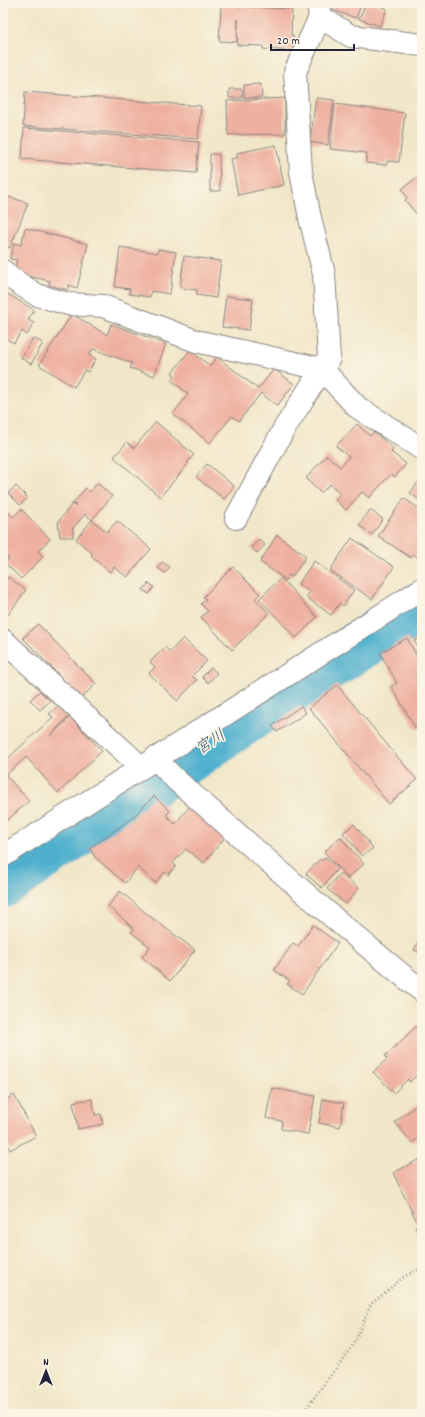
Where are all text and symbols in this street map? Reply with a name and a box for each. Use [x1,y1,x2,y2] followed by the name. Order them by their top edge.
[271,26,354,52] scale bar
[277,33,300,50] text: 20 m
[191,725,231,761] water label: 宮川
[26,1351,66,1391] north arrow
[43,1355,49,1371] text: N

